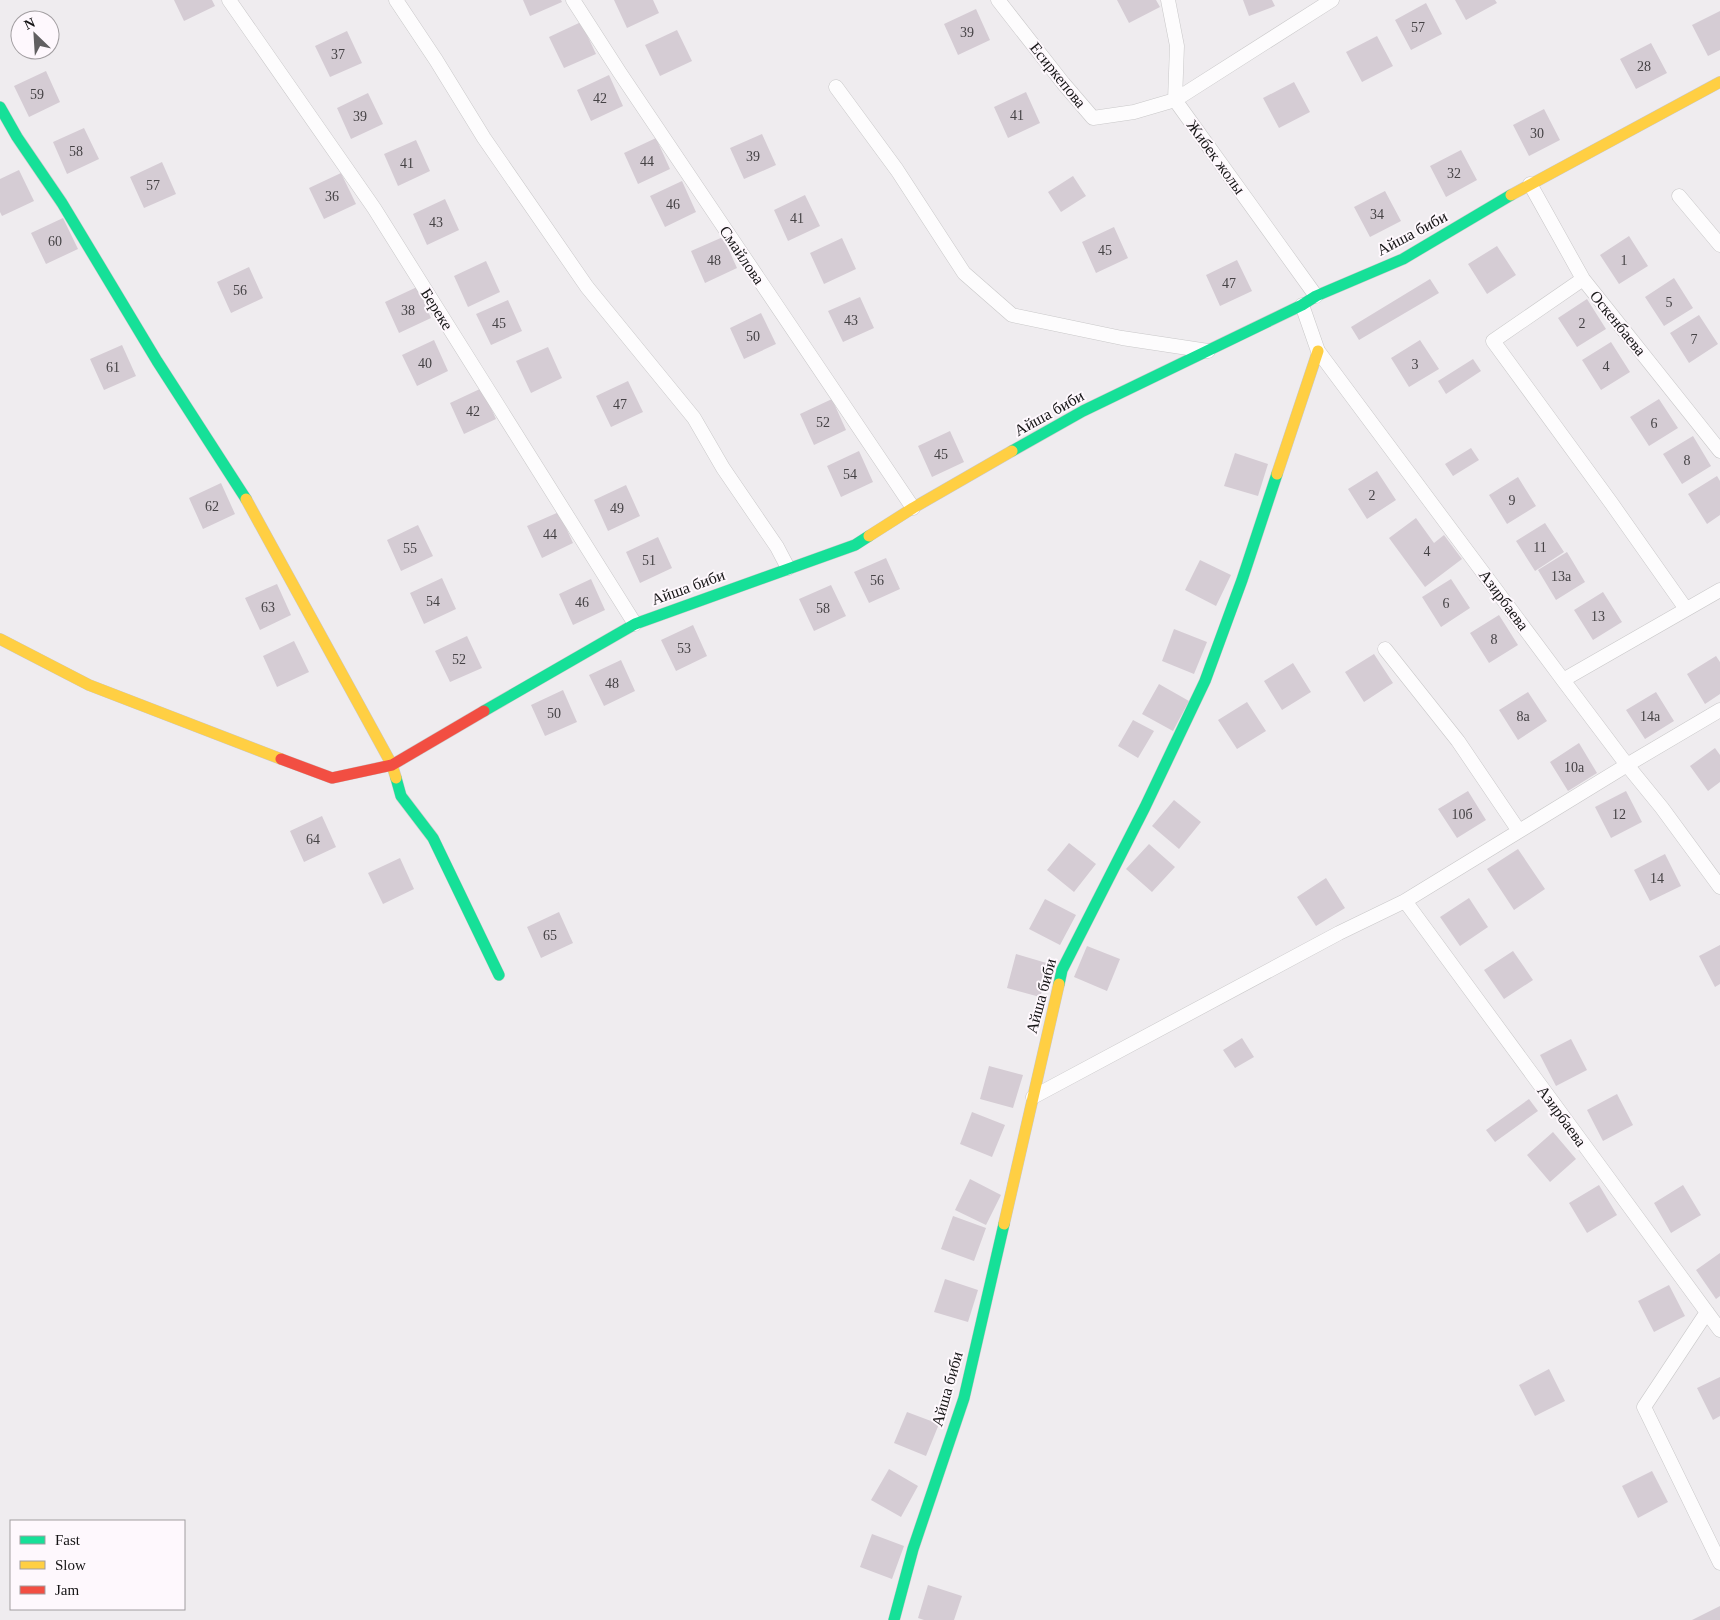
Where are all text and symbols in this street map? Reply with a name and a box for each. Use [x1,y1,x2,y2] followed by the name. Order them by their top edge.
[10,10,60,60] north arrow
[22,15,37,33] text: N
[1411,20,1425,35] house number: 57
[960,25,974,40] house number: 39
[1026,39,1089,112] street label: Есиркепова
[331,47,345,62] house number: 37
[1637,59,1651,74] house number: 28
[30,87,44,102] house number: 59
[593,91,607,106] house number: 42
[1010,108,1024,123] house number: 41
[353,109,367,124] house number: 39
[1184,117,1249,197] street label: Жибек жолы
[1530,126,1544,141] house number: 30
[69,144,83,159] house number: 58
[746,149,760,164] house number: 39
[640,154,654,169] house number: 44
[400,156,414,171] house number: 41
[1447,166,1461,181] house number: 32
[146,178,160,193] house number: 57
[325,189,339,204] house number: 36
[666,197,680,212] house number: 46
[1370,207,1384,222] house number: 34
[1374,207,1450,259] street label: Айша биби
[790,211,804,226] house number: 41
[429,215,443,230] house number: 43
[716,223,768,287] street label: Смайлова
[48,234,62,249] house number: 60
[1098,243,1112,258] house number: 45
[707,253,721,268] house number: 48
[1621,253,1628,268] house number: 1
[1222,276,1236,291] house number: 47
[233,283,247,298] house number: 56
[417,285,456,333] street label: Береке
[1587,287,1649,359] street label: Оскенбаева
[1666,295,1673,310] house number: 5
[401,303,415,318] house number: 38
[844,313,858,328] house number: 43
[492,316,506,331] house number: 45
[1579,316,1586,331] house number: 2
[746,329,760,344] house number: 50
[1691,332,1698,347] house number: 7
[418,356,432,371] house number: 40
[1412,357,1419,372] house number: 3
[1603,359,1610,374] house number: 4
[106,360,120,375] house number: 61
[1011,387,1087,439] street label: Айша биби
[613,397,627,412] house number: 47
[466,404,480,419] house number: 42
[816,415,830,430] house number: 52
[1651,416,1658,431] house number: 6
[934,447,948,462] house number: 45
[1684,453,1691,468] house number: 8
[843,467,857,482] house number: 54
[1369,488,1376,503] house number: 2
[1509,493,1516,508] house number: 9
[205,499,219,514] house number: 62
[610,501,624,516] house number: 49
[543,527,557,542] house number: 44
[1533,540,1547,555] house number: 11
[403,541,417,556] house number: 55
[1424,544,1431,559] house number: 4
[642,553,656,568] house number: 51
[649,566,727,608] street label: Айша биби
[1475,566,1532,634] street label: Азирбаева
[1551,569,1572,584] house number: 13а
[870,573,884,588] house number: 56
[426,594,440,609] house number: 54
[575,595,589,610] house number: 46
[1443,596,1450,611] house number: 6
[261,600,275,615] house number: 63
[816,601,830,616] house number: 58
[1591,609,1605,624] house number: 13
[1491,632,1498,647] house number: 8
[677,641,691,656] house number: 53
[452,652,466,667] house number: 52
[605,676,619,691] house number: 48
[547,706,561,721] house number: 50
[1516,709,1530,724] house number: 8а
[1640,709,1661,724] house number: 14а
[1564,760,1585,775] house number: 10а
[1451,807,1473,822] house number: 10б
[1612,807,1626,822] house number: 12
[306,832,320,847] house number: 64
[1650,871,1664,886] house number: 14
[543,928,557,943] house number: 65
[1023,956,1059,1035] street label: Айша биби
[1533,1082,1590,1150] street label: Азирбаева
[928,1349,966,1428] street label: Айша биби
[10,1520,185,1610] legend
[55,1532,81,1548] text: Fast
[55,1557,86,1573] text: Slow
[55,1582,79,1598] text: Jam

